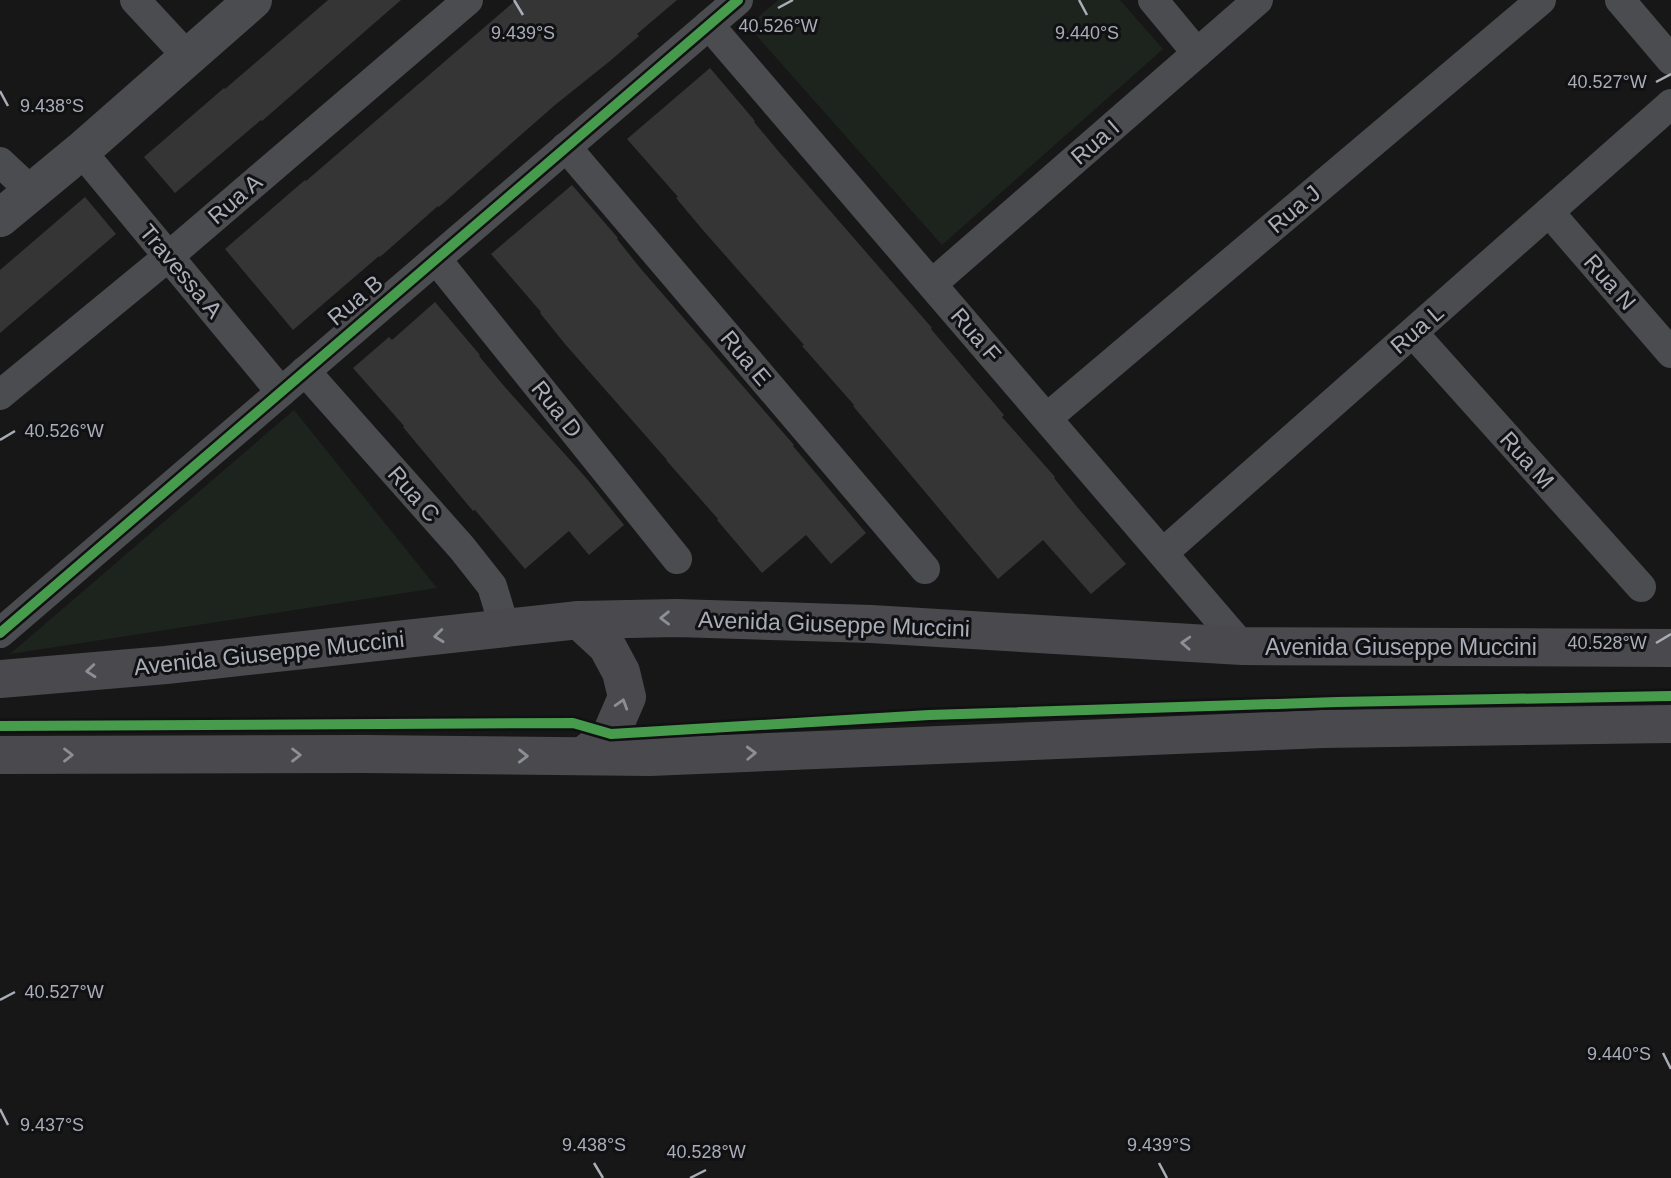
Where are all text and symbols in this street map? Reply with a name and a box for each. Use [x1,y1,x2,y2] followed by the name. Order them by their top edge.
[738,16,818,36] text: 40.526°W
[491,23,555,43] text: 9.439°S
[1055,23,1119,43] text: 9.440°S
[1567,72,1647,92] text: 40.527°W
[20,96,84,116] text: 9.438°S
[1066,114,1124,170] street label: Rua I
[203,168,268,229] street label: Rua A
[1263,180,1325,238] street label: Rua J
[134,219,228,324] street label: Travessa A
[1579,249,1641,315] street label: Rua N
[322,269,388,331] street label: Rua B
[1385,299,1449,359] street label: Rua L
[946,303,1006,367] street label: Rua F
[715,325,777,391] street label: Rua E
[526,375,588,443] street label: Rua D
[24,421,104,441] text: 40.526°W
[1495,426,1559,494] street label: Rua M
[383,461,445,527] street label: Rua C
[698,606,970,642] street label: Avenida Giuseppe Muccini
[660,611,671,626] one-way arrow
[132,626,406,680] street label: Avenida Giuseppe Muccini
[433,628,445,643] one-way arrow
[1567,633,1647,653] text: 40.528°W
[1265,634,1537,660] street label: Avenida Giuseppe Muccini
[1181,635,1192,650] one-way arrow
[85,663,96,678] one-way arrow
[614,699,629,711] one-way arrow
[745,745,756,760] one-way arrow
[63,747,74,763] one-way arrow
[291,747,301,763] one-way arrow
[518,748,529,763] one-way arrow
[24,982,104,1002] text: 40.527°W
[1587,1044,1651,1064] text: 9.440°S
[20,1115,84,1135] text: 9.437°S
[562,1135,626,1155] text: 9.438°S
[1127,1135,1191,1155] text: 9.439°S
[666,1142,746,1162] text: 40.528°W

